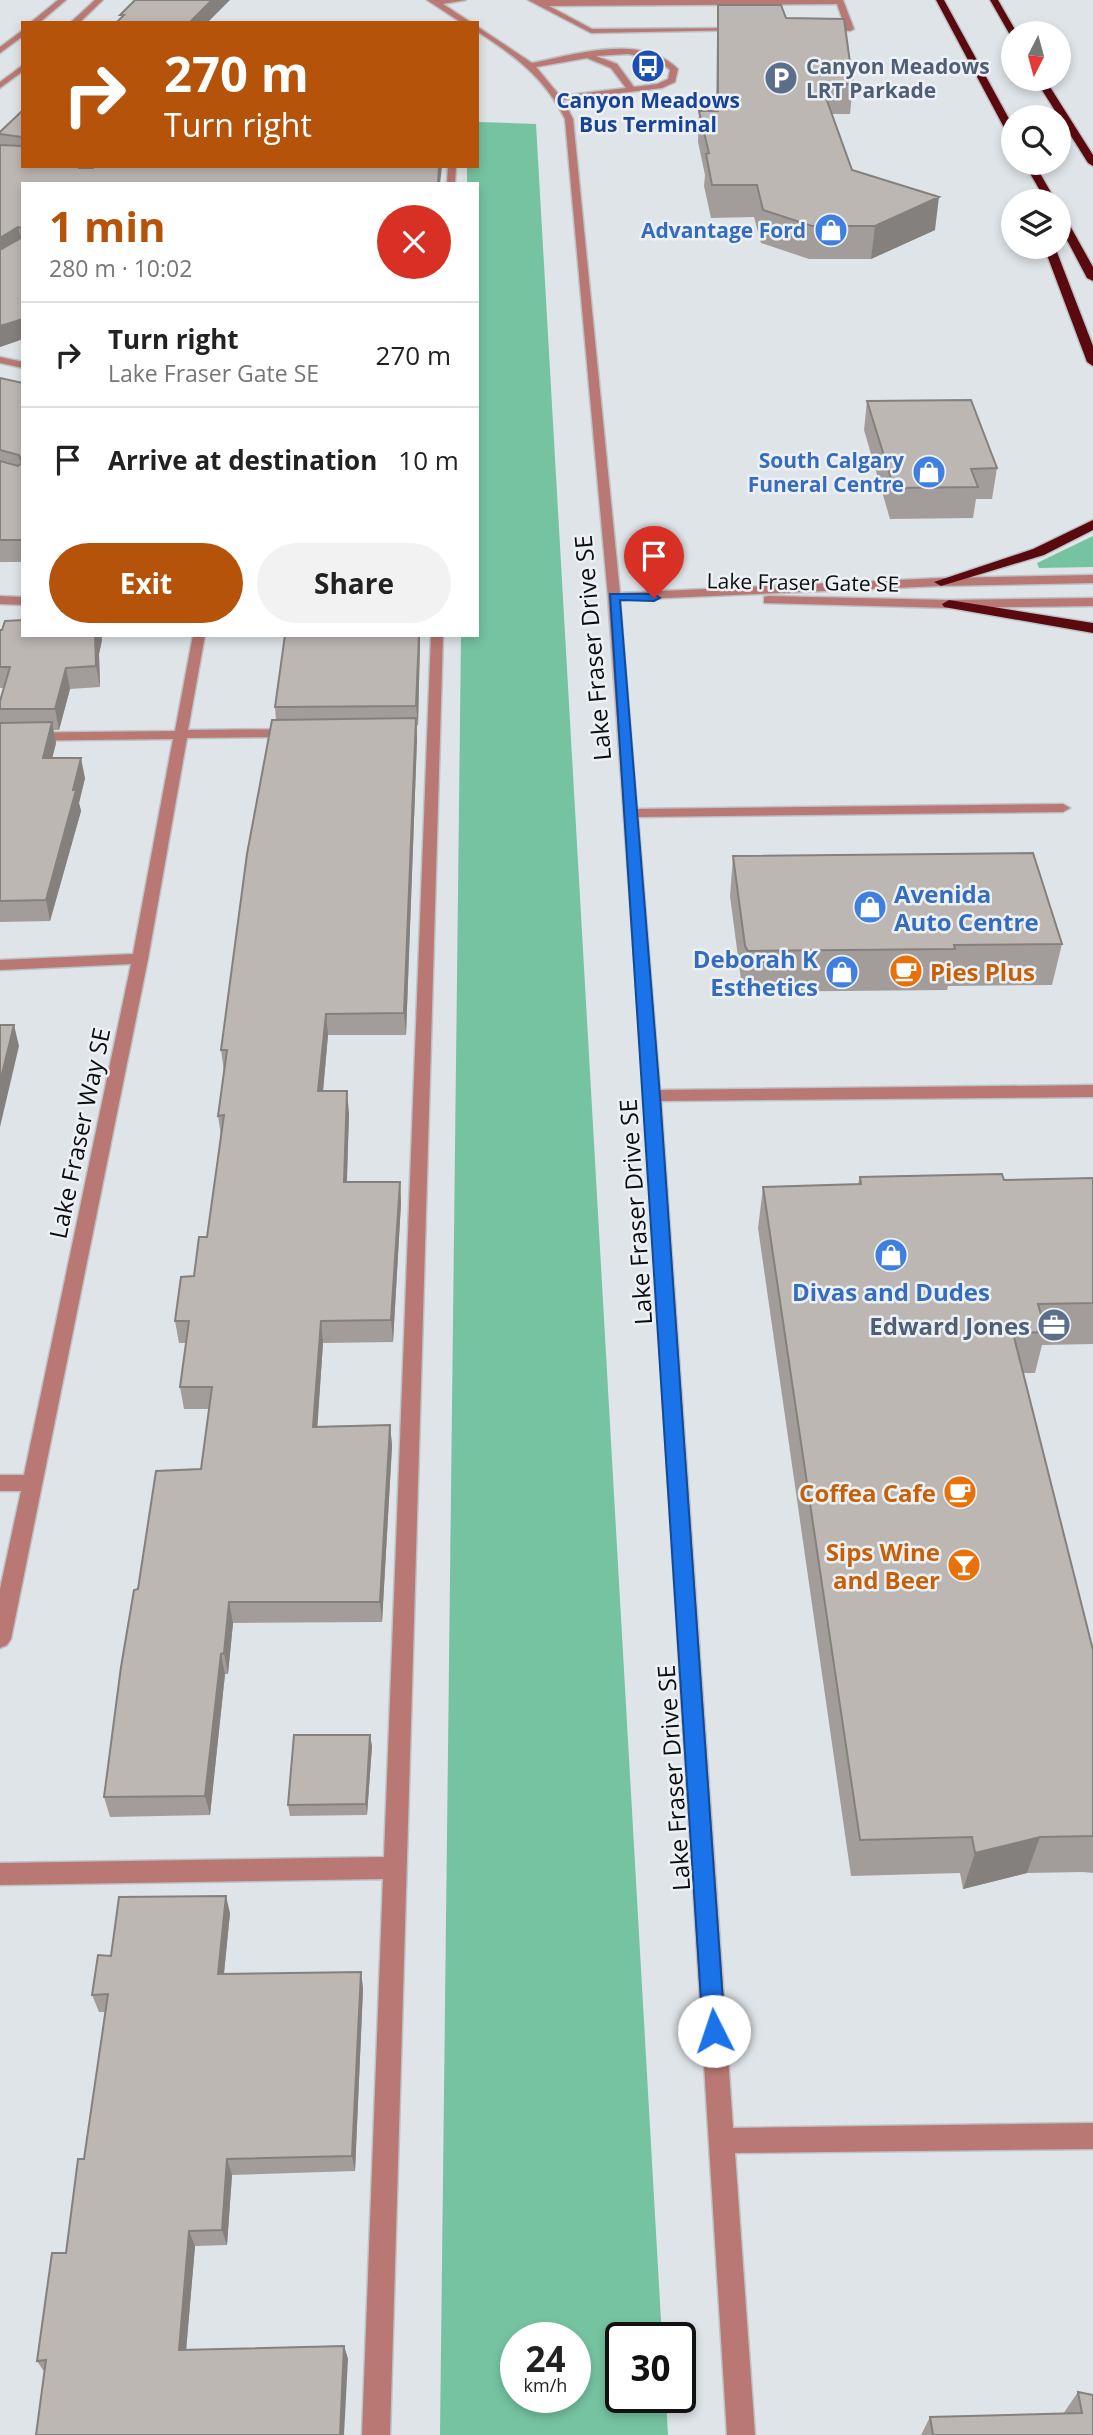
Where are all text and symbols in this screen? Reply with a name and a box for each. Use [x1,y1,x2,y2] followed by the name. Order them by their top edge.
[1001,21,1071,91] north arrow
[1001,21,1071,259] map controls
[164,40,309,106] text: 270 m
[629,47,667,85] bus stop icon: Canyon Meadows Bus Terminal
[49,49,140,140] icon: right
[806,52,990,104] place label: Canyon Meadows LRT Parkade
[762,59,800,97] parking icon: Canyon Meadows LRT Parkade
[556,86,740,138] place label: Canyon Meadows Bus Terminal
[164,103,312,146] text: Turn right
[1001,105,1071,175] button: search
[1001,189,1071,259] button: layers
[49,197,166,254] text: 1 min
[377,205,451,279] button: close
[812,211,850,249] shop icon: Advantage Ford
[641,216,806,244] place label: Advantage Ford
[49,252,192,284] text: 280 m · 10:02
[108,321,239,357] text: Turn right
[49,336,87,374] icon: right
[376,337,451,373] text: 270 m
[108,357,319,389] text: Lake Fraser Gate SE
[49,441,87,479] icon: arrive
[108,442,377,478] text: Arrive at destination
[398,442,459,478] text: 10 m
[748,446,904,498] place label: South Calgary Funeral Centre
[910,453,948,491] shop icon: South Calgary Funeral Centre
[624,526,684,598] pin
[566,534,618,762] street label: Lake Fraser Drive SE
[635,537,673,575] icon: arrive
[49,543,243,623] button: Exit
[257,543,451,623] button: Share
[706,566,900,598] street label: Lake Fraser Gate SE
[894,877,1039,938] place label: Avenida Auto Centre
[851,888,889,926] shop icon: Avenida Auto Centre
[693,942,818,1003] place label: Deborah K Esthetics
[887,952,925,990] cafe icon: Pies Plus
[823,953,861,991] shop icon: Deborah K Esthetics
[930,955,1035,988] place label: Pies Plus
[41,1024,117,1242] street label: Lake Fraser Way SE
[611,1098,659,1326] street label: Lake Fraser Drive SE
[872,1236,910,1274] shop icon: Divas and Dudes
[792,1275,990,1308] place label: Divas and Dudes
[1035,1306,1073,1344] office icon: Edward Jones
[869,1309,1030,1342] place label: Edward Jones
[941,1473,979,1511] cafe icon: Coffea Cafe
[799,1476,936,1509] place label: Coffea Cafe
[826,1535,940,1596] place label: Sips Wine and Beer
[945,1546,983,1584] bar icon: Sips Wine and Beer
[649,1664,697,1892] street label: Lake Fraser Drive SE
[677,1994,751,2068] position arrow
[605,2322,696,2413] speed limit sign: 30
[525,2335,566,2382] text: 24
[524,2373,567,2397] text: km/h

